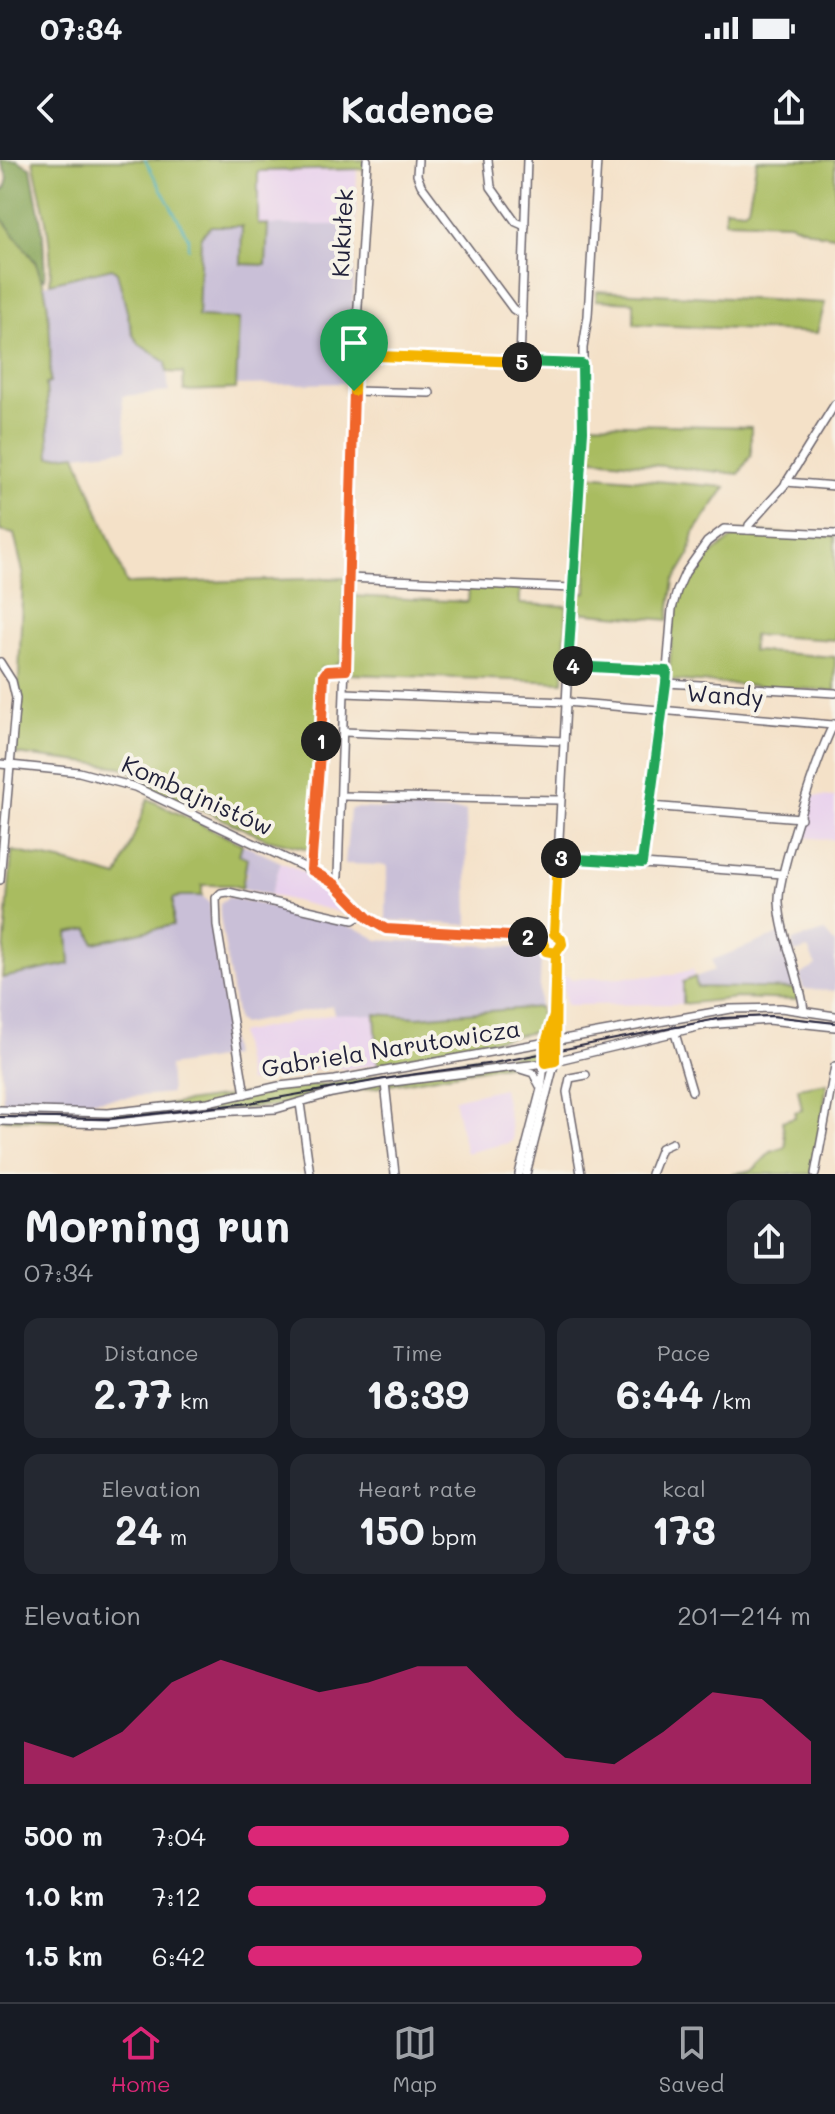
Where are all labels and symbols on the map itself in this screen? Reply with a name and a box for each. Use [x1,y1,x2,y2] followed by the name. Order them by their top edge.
[324,188,359,278] street label: Kukułek
[320,309,388,391] pin
[502,342,542,382] pin: 5
[553,646,593,686] pin: 4
[686,676,765,713] street label: Wandy
[301,721,341,761] pin: 1
[117,748,278,842] street label: Kombajnistów
[541,838,581,878] pin: 3
[508,917,548,957] pin: 2
[259,1012,523,1083] street label: Gabriela Narutowicza

